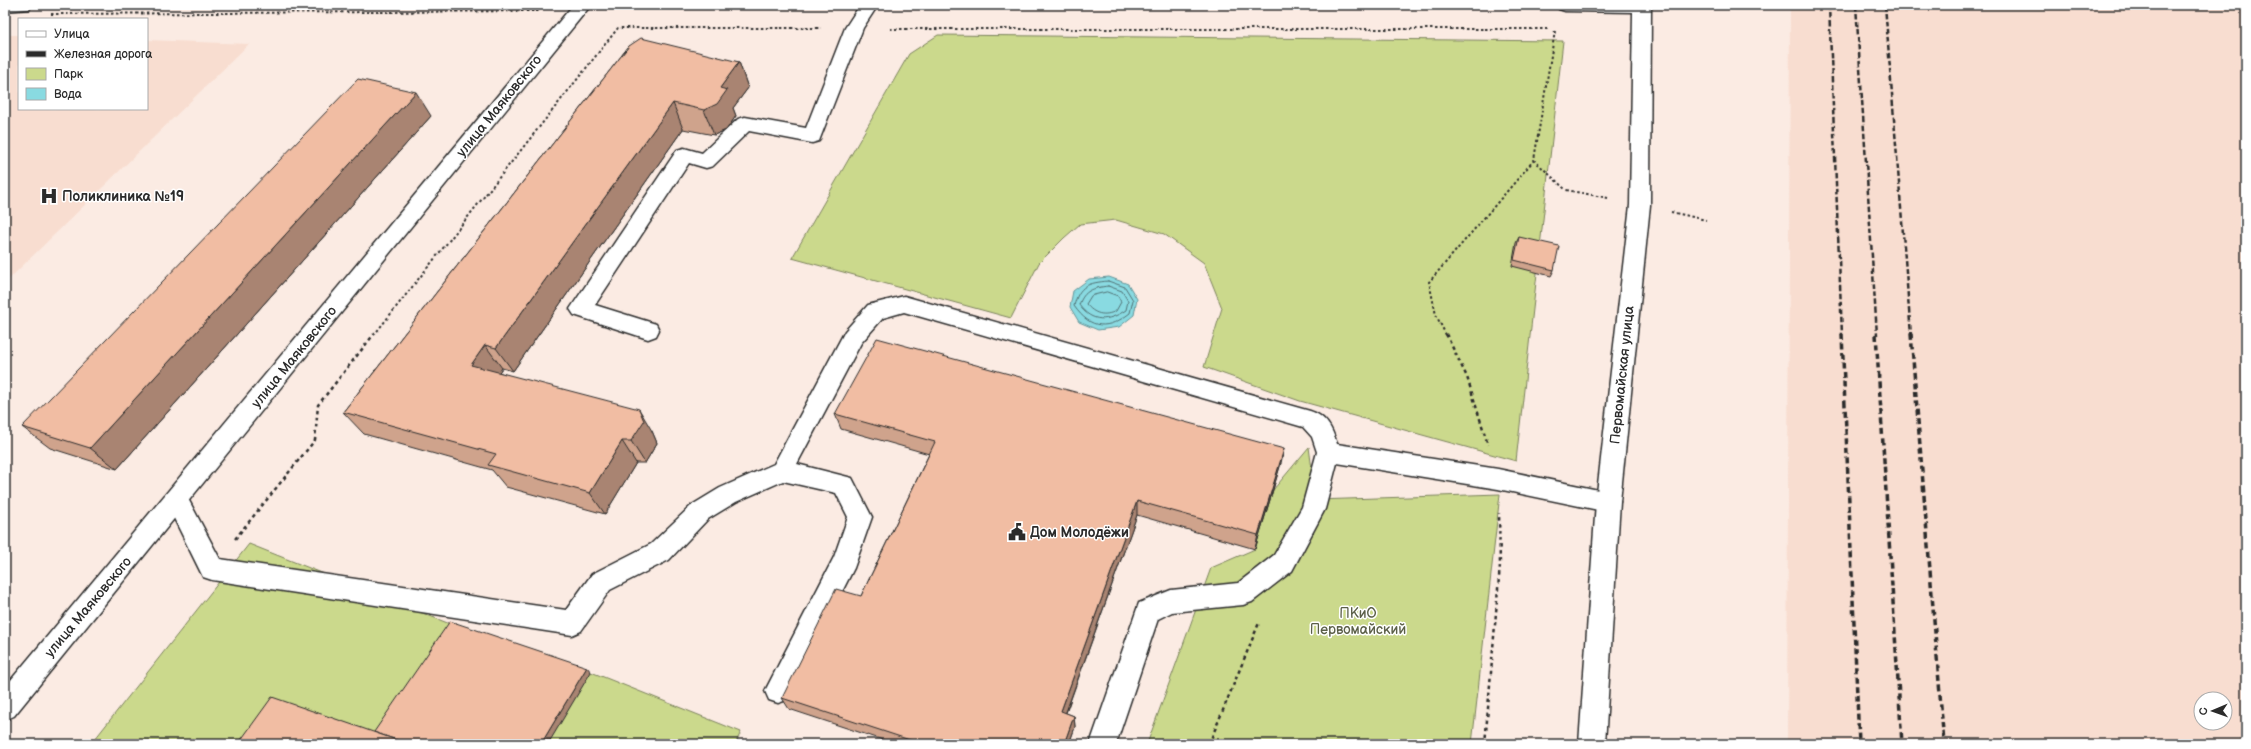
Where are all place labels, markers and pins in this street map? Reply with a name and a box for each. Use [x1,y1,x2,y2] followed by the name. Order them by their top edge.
[39,186,59,206] hospital icon: Поликлиника №19
[62,188,184,205] place label: Поликлиника №19
[1007,522,1027,542] public building icon: Дом Молодёжи
[1030,524,1129,541] place label: Дом Молодёжи

